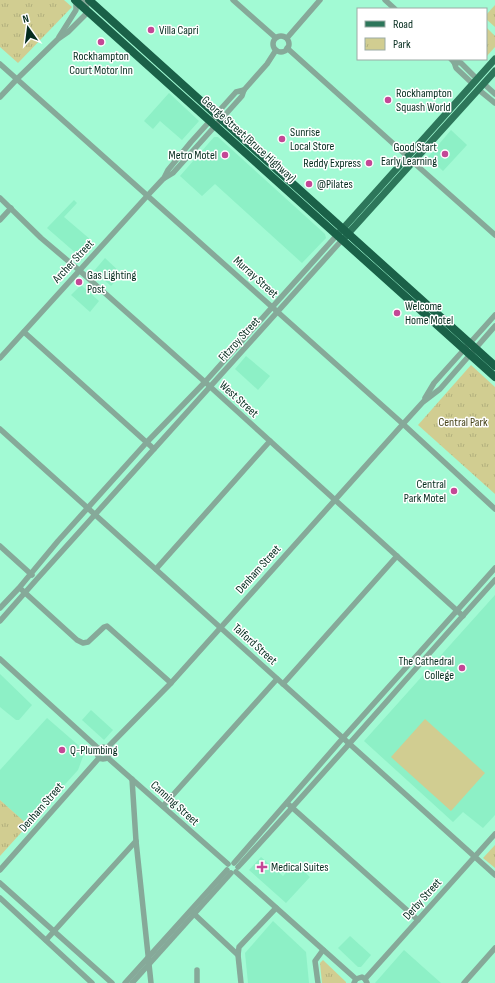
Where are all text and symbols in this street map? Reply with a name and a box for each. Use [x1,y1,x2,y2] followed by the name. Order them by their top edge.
[8,8,48,48] north arrow
[357,8,487,60] legend
[21,12,30,26] text: N
[393,17,413,32] text: Road
[159,23,199,38] place label: Villa Capri
[146,25,156,35] marker: Villa Capri
[96,37,106,47] marker: Rockhampton Court Motor Inn
[393,37,411,52] text: Park
[69,49,133,78] place label: Rockhampton Court Motor Inn
[396,86,452,115] place label: Rockhampton Squash World
[198,93,299,186] street label: George Street (Bruce Highway)
[383,95,393,105] marker: Rockhampton Squash World
[290,125,335,154] place label: Sunrise Local Store
[277,134,287,144] marker: Sunrise Local Store
[381,140,437,169] place label: Good Start Early Learning
[169,148,217,163] place label: Metro Motel
[440,149,450,159] marker: Good Start Early Learning
[220,150,230,160] marker: Metro Motel
[303,156,361,171] place label: Reddy Express
[364,158,374,168] marker: Reddy Express
[317,177,353,192] place label: @Pilates
[304,179,314,189] marker: @Pilates
[49,236,98,287] street label: Archer Street
[230,253,281,302] street label: Murray Street
[87,268,136,297] place label: Gas Lighting Post
[74,277,84,287] marker: Gas Lighting Post
[405,299,453,328] place label: Welcome Home Motel
[392,308,402,318] marker: Welcome Home Motel
[215,314,264,365] street label: Fitzroy Street
[216,378,262,421] street label: West Street
[439,415,488,430] park label: Central Park
[404,477,446,506] place label: Central Park Motel
[449,486,459,496] marker: Central Park Motel
[233,542,284,597] street label: Denham Street
[229,621,280,668] street label: Talford Street
[398,654,454,683] place label: The Cathedral College
[457,663,467,673] marker: The Cathedral College
[70,743,118,758] place label: Q-Plumbing
[57,745,67,755] marker: Q-Plumbing
[147,778,202,829] street label: Canning Street
[16,779,67,835] street label: Denham Street
[271,860,329,875] place label: Medical Suites
[256,861,268,873] marker: Medical Suites
[400,875,445,923] street label: Derby Street

